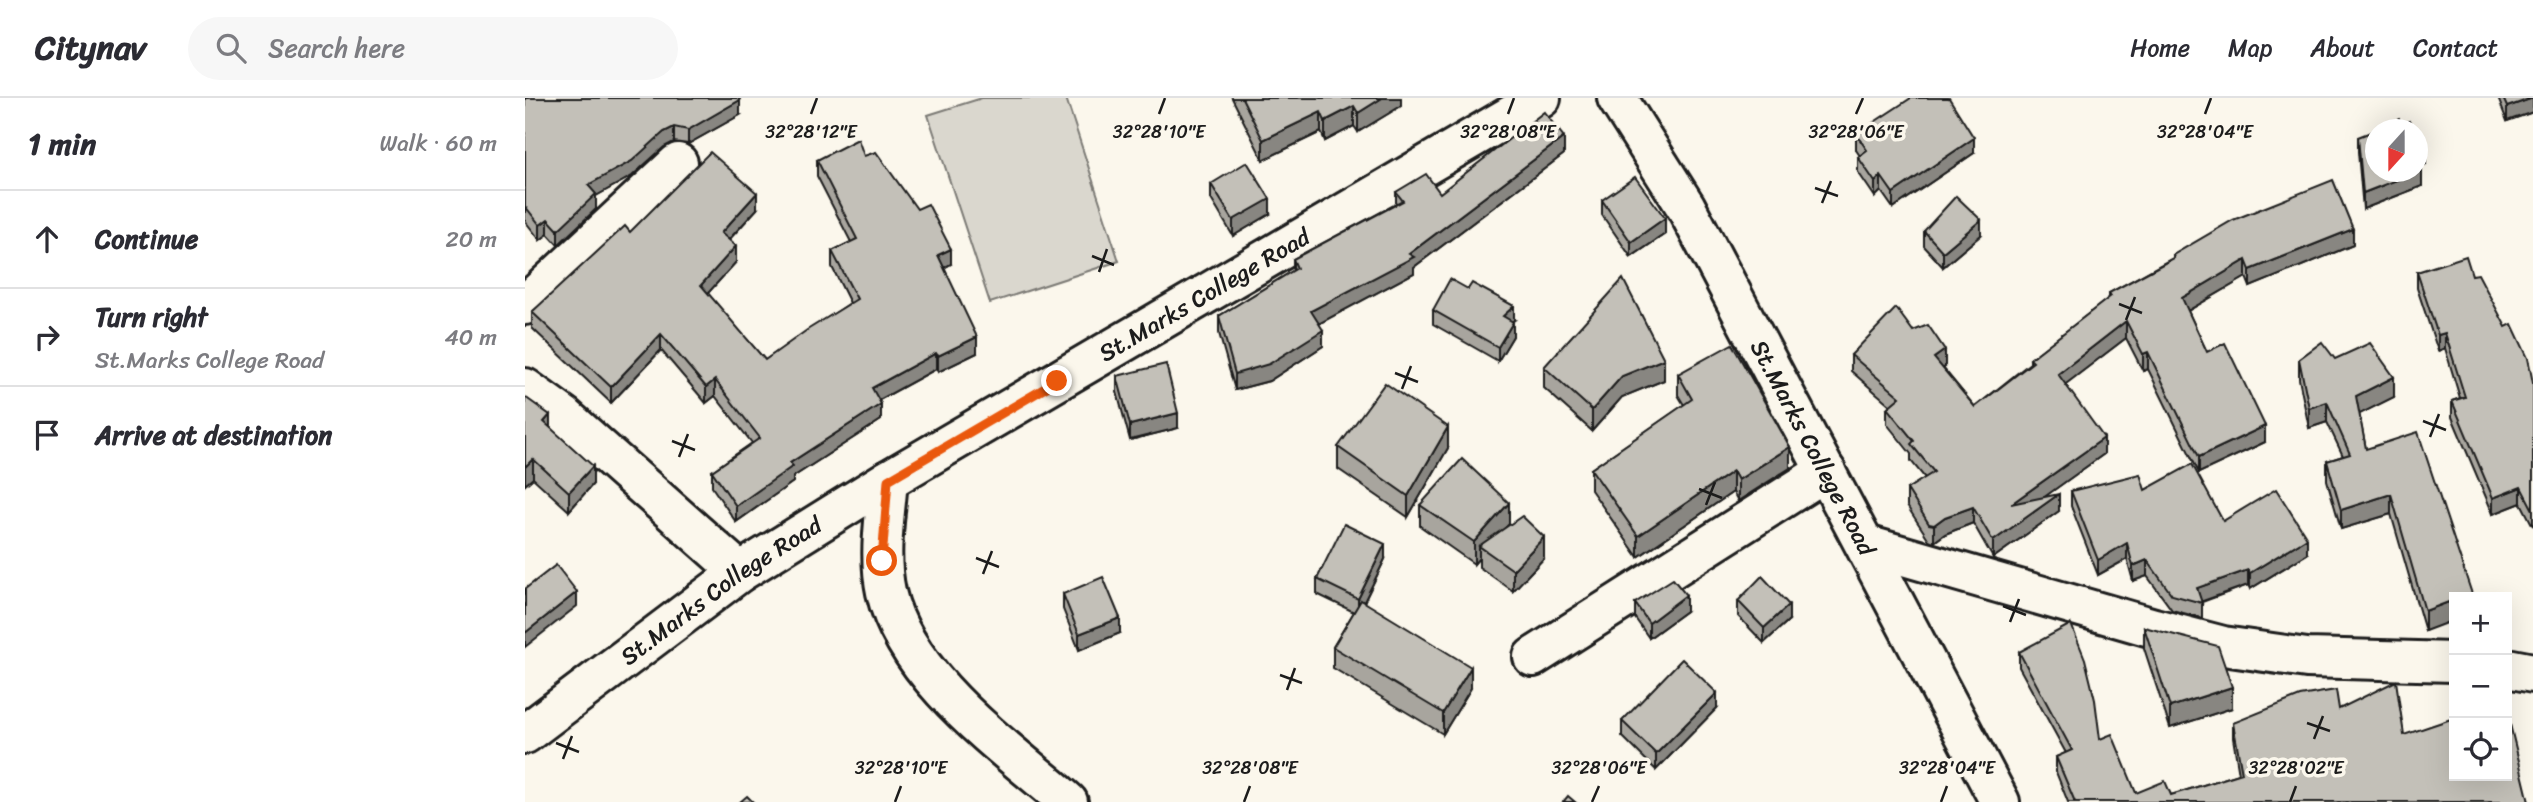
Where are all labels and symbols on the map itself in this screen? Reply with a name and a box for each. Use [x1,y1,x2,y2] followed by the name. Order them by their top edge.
[765,116,858,148] text: 32°28'12"E
[1113,116,1206,148] text: 32°28'10"E
[1460,116,1557,148] text: 32°28'08"E
[1809,116,1904,148] text: 32°28'06"E
[2157,116,2254,148] text: 32°28'04"E
[2365,119,2428,182] north arrow
[1090,216,1319,373] street label: St.Marks College Road
[1739,332,1888,564] street label: St.Marks College Road
[1041,365,1072,396] route end
[611,504,832,677] street label: St.Marks College Road
[866,545,897,576] route start
[855,752,948,784] text: 32°28'10"E
[1202,752,1299,784] text: 32°28'08"E
[1552,752,1647,784] text: 32°28'06"E
[1899,752,1996,784] text: 32°28'04"E
[2248,752,2345,784] text: 32°28'02"E

